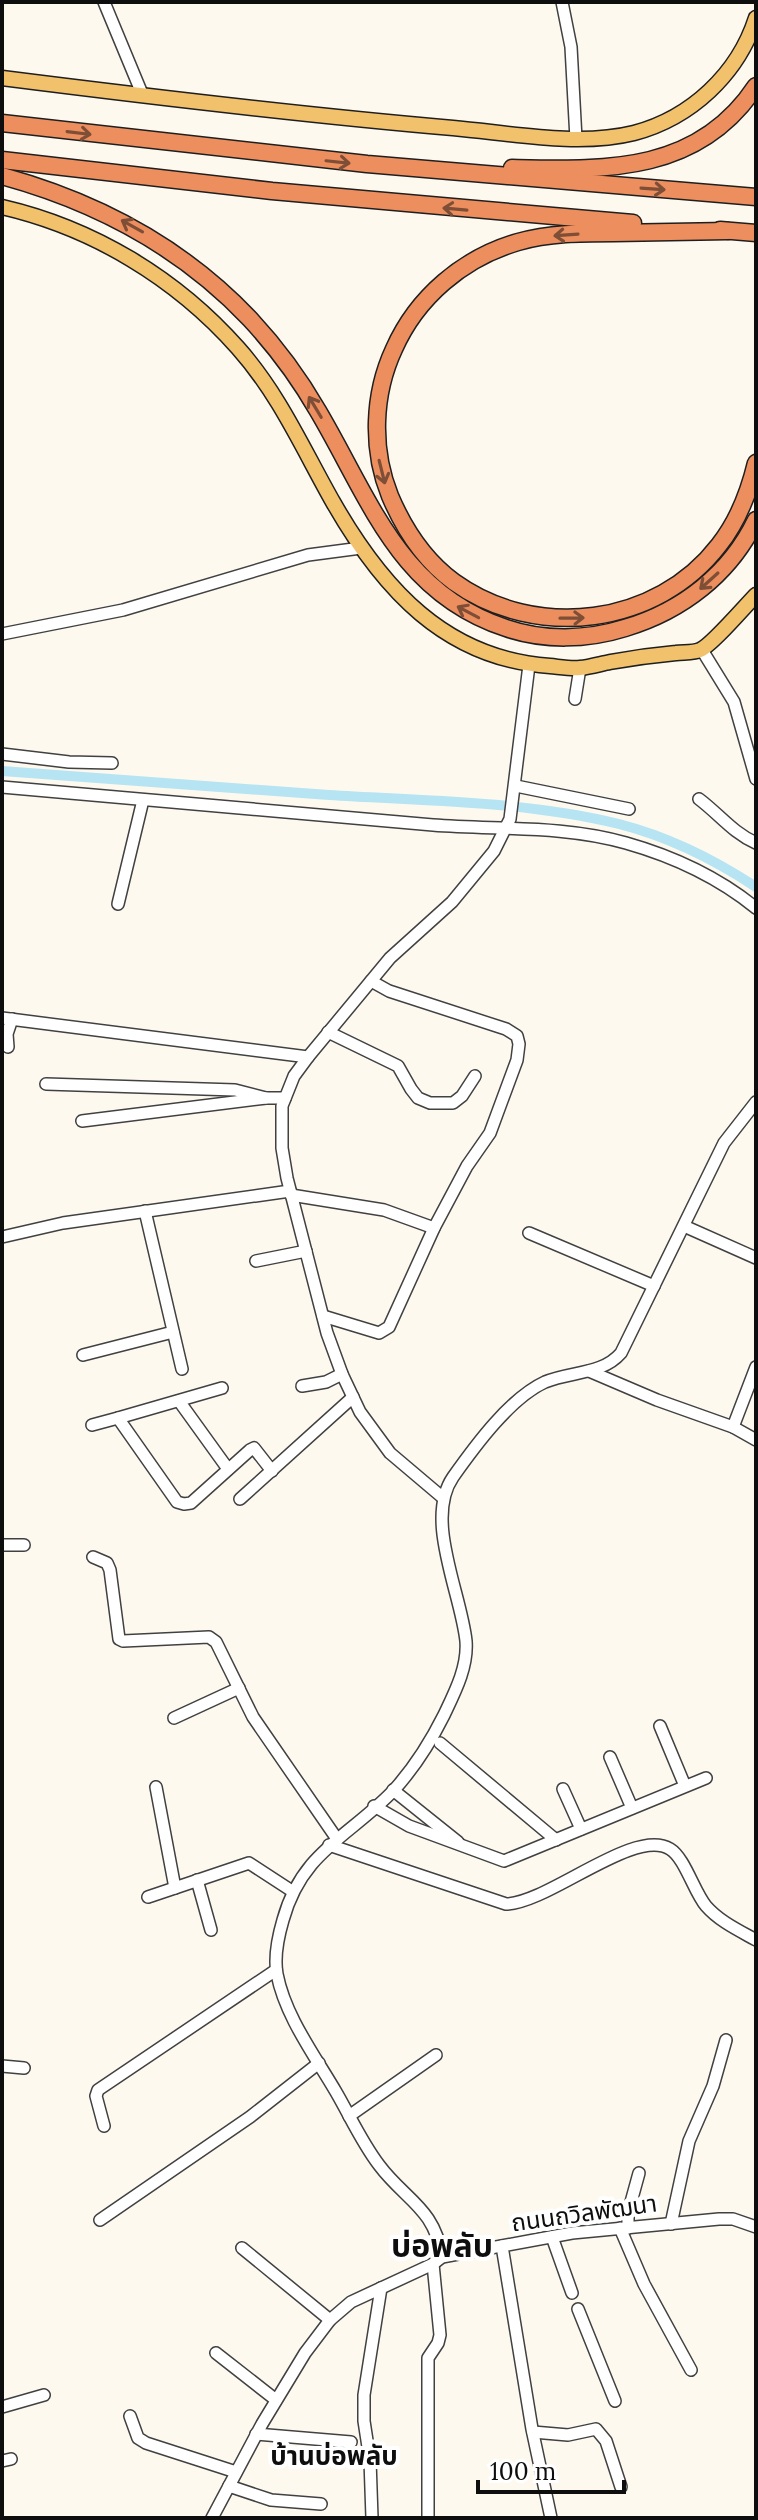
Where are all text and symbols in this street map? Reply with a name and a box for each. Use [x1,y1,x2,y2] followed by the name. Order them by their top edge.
[66,126,92,141] one-way arrow
[324,154,351,169] one-way arrow
[639,182,666,197] one-way arrow
[442,201,469,216] one-way arrow
[121,218,144,234] one-way arrow
[553,228,580,243] one-way arrow
[307,396,323,419] one-way arrow
[376,458,391,484] one-way arrow
[699,572,719,591] one-way arrow
[457,603,480,619] one-way arrow
[558,610,585,626] one-way arrow
[509,2187,659,2239] street label: ถนนถวิลพัฒนา
[391,2225,493,2266] district label: บ่อพลับ
[270,2439,398,2472] district label: บ้านบ่อพลับ
[478,2444,624,2494] scale bar
[490,2456,556,2487] text: 100 m

